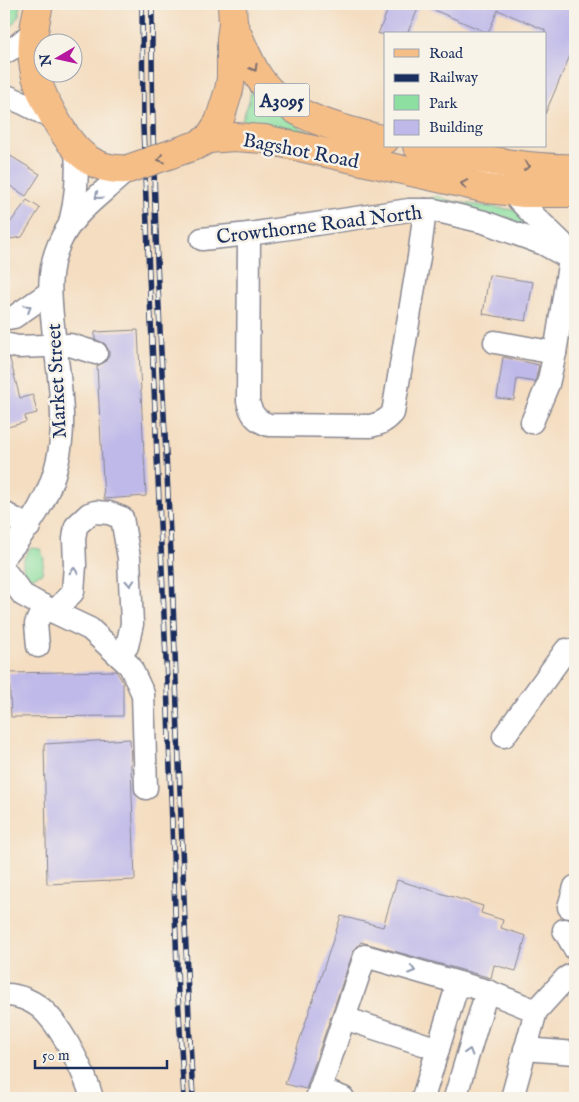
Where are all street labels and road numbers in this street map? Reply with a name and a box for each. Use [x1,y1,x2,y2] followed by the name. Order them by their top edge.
[254,84,310,116] road number: A3095
[241,128,361,175] street label: Bagshot Road
[215,200,424,251] street label: Crowthorne Road North
[42,323,73,439] street label: Market Street

